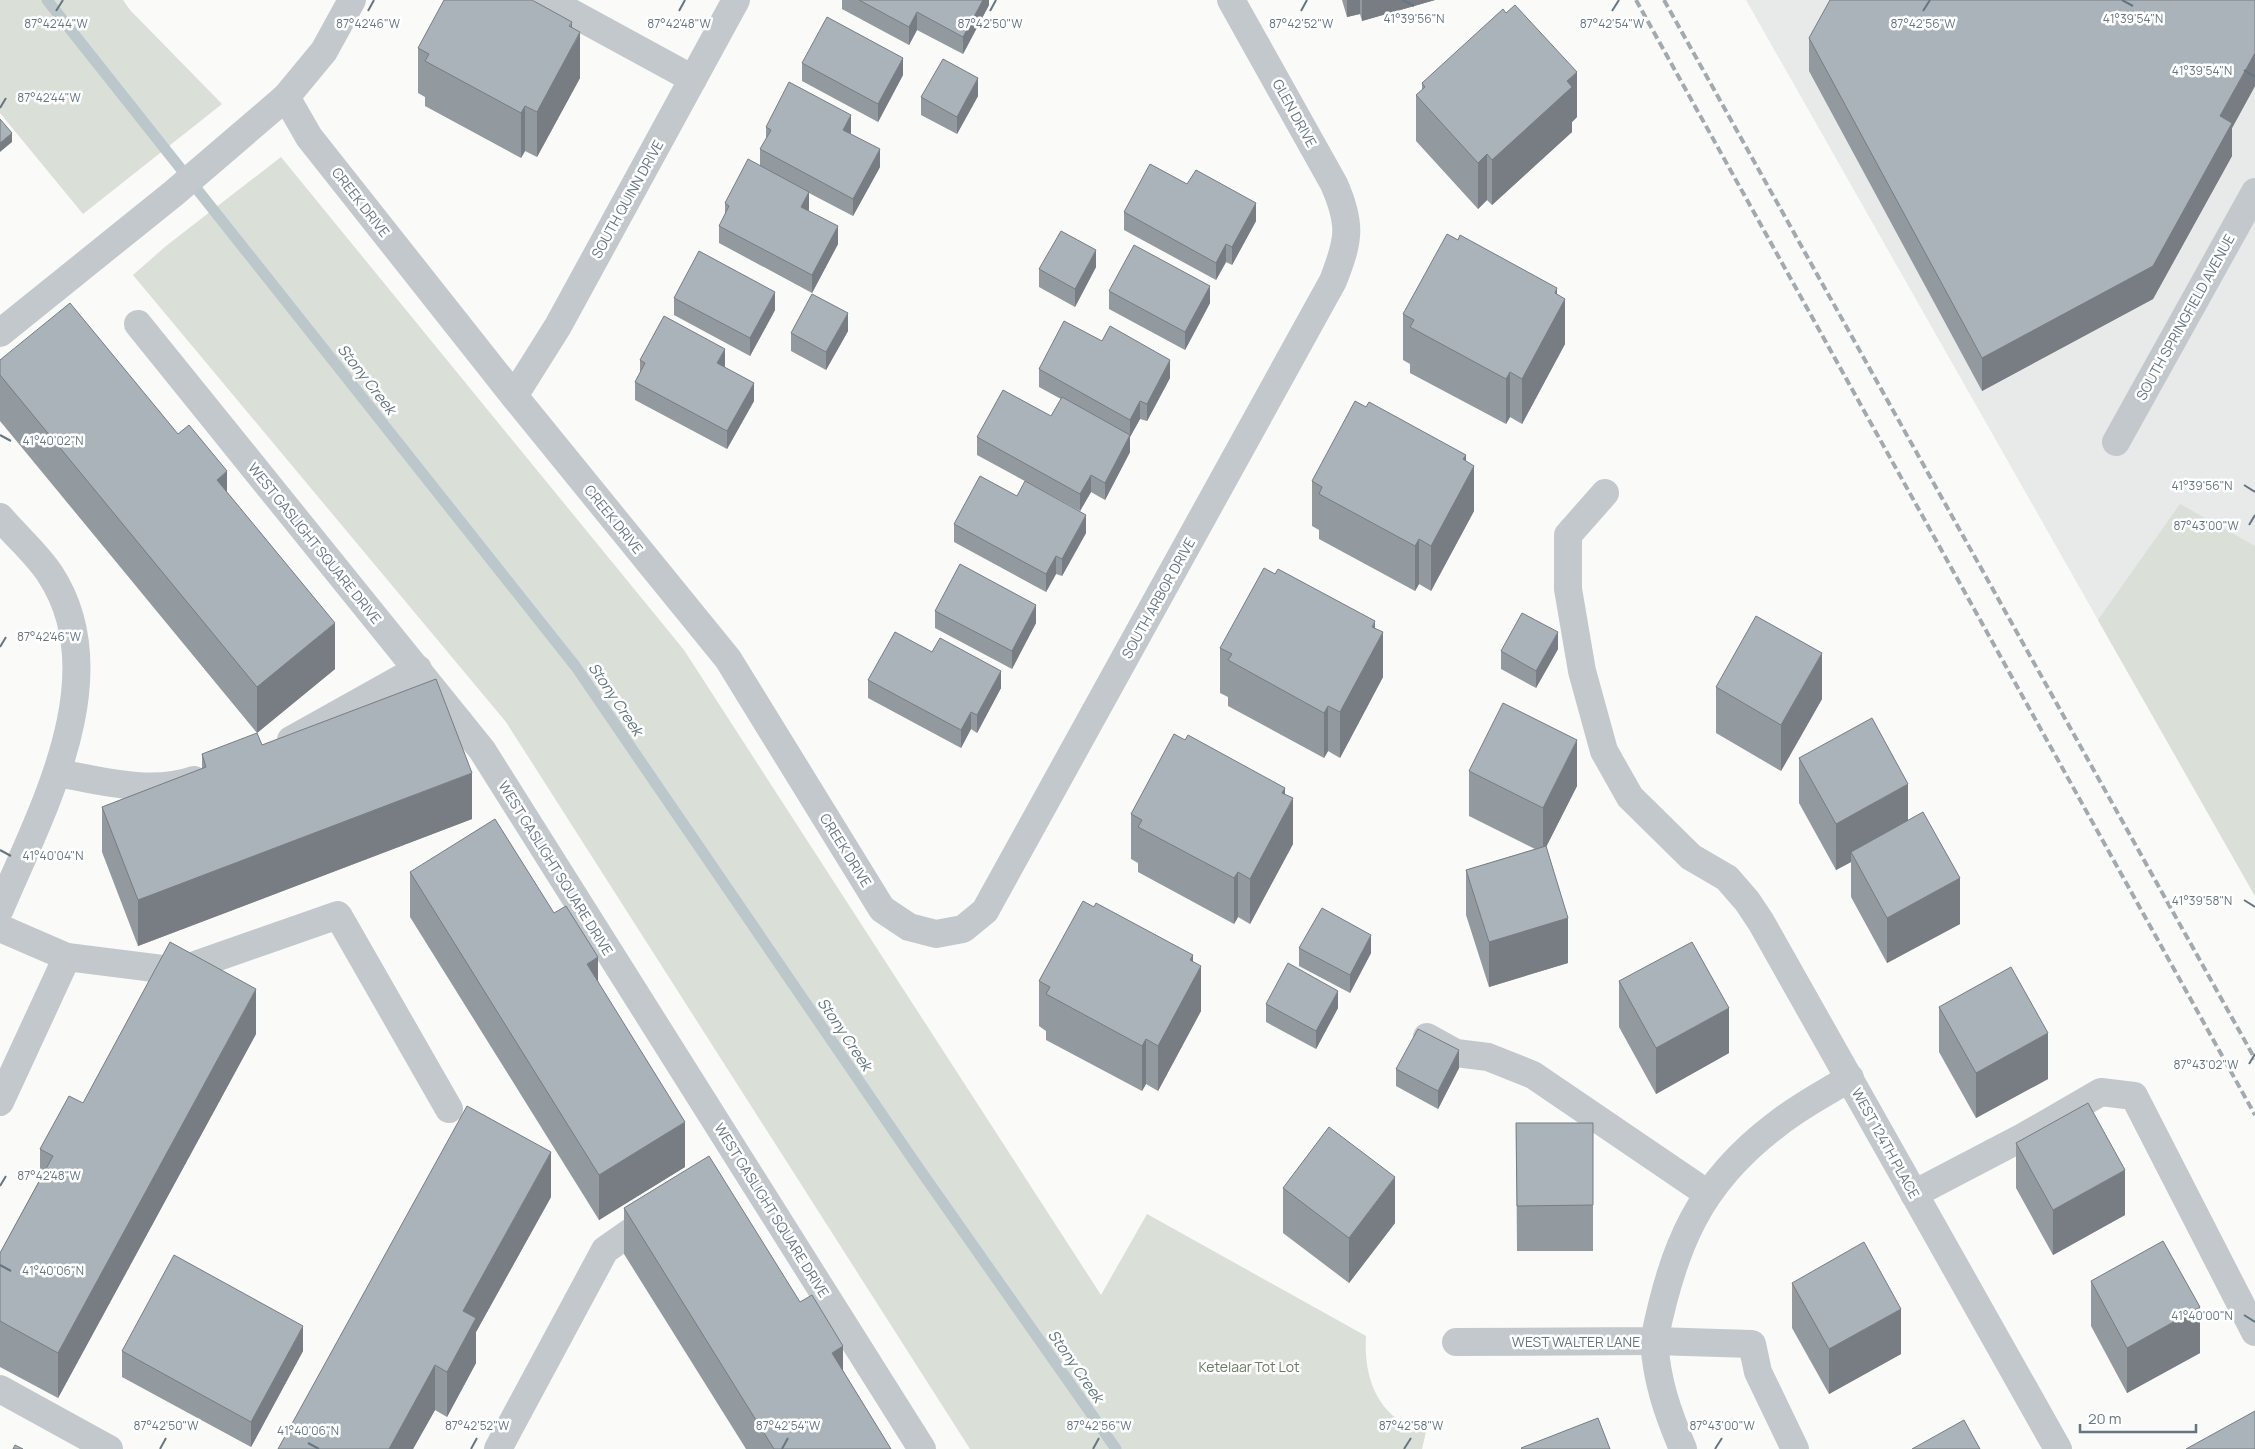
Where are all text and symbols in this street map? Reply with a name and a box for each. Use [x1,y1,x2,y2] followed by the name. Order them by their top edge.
[1383,10,1445,27] text: 41°39'56"N
[2103,10,2163,27] text: 41°39'54"N
[24,15,88,32] text: 87°42'44"W
[336,15,401,32] text: 87°42'46"W
[647,15,711,32] text: 87°42'48"W
[957,15,1023,32] text: 87°42'50"W
[1269,15,1334,32] text: 87°42'52"W
[1580,15,1645,32] text: 87°42'54"W
[1890,15,1956,32] text: 87°42'56"W
[2172,62,2232,79] text: 41°39'54"N
[1268,75,1322,151] street label: GLEN DRIVE
[17,89,81,106] text: 87°42'44"W
[587,136,667,262] street label: SOUTH QUINN DRIVE
[328,163,394,241] street label: CREEK DRIVE
[2131,230,2239,404] street label: SOUTH SPRINGFIELD AVENUE
[333,339,403,421] water label: Stony Creek
[22,432,84,449] text: 41°40'02"N
[244,459,386,628] street label: WEST GASLIGHT SQUARE DRIVE
[2171,477,2233,494] text: 41°39'56"N
[580,481,648,557] street label: CREEK DRIVE
[2173,517,2239,534] text: 87°43'00"W
[1117,534,1199,662] street label: SOUTH ARBOR DRIVE
[17,628,82,645] text: 87°42'46"W
[584,658,650,742] water label: Stony Creek
[494,777,618,959] street label: WEST GASLIGHT SQUARE DRIVE
[816,810,876,890] street label: CREEK DRIVE
[22,847,84,864] text: 41°40'04"N
[2172,892,2232,909] text: 41°39'58"N
[813,993,879,1077] water label: Stony Creek
[2174,1056,2239,1073] text: 87°43'02"W
[1848,1084,1924,1202] street label: WEST 124TH PLACE
[710,1119,834,1301] street label: WEST GASLIGHT SQUARE DRIVE
[17,1167,81,1184] text: 87°42'48"W
[22,1262,84,1279] text: 41°40'06"N
[2171,1307,2233,1324] text: 41°40'00"N
[1043,1325,1110,1409] water label: Stony Creek
[1512,1332,1640,1351] street label: WEST WALTER LANE
[1198,1357,1300,1376] park label: Ketelaar Tot Lot
[2080,1402,2196,1434] scale bar
[2088,1408,2121,1429] text: 20 m
[133,1417,199,1434] text: 87°42'50"W
[445,1417,510,1434] text: 87°42'52"W
[756,1417,821,1434] text: 87°42'54"W
[1066,1417,1132,1434] text: 87°42'56"W
[1379,1417,1444,1434] text: 87°42'58"W
[1689,1417,1755,1434] text: 87°43'00"W
[277,1422,339,1439] text: 41°40'06"N

